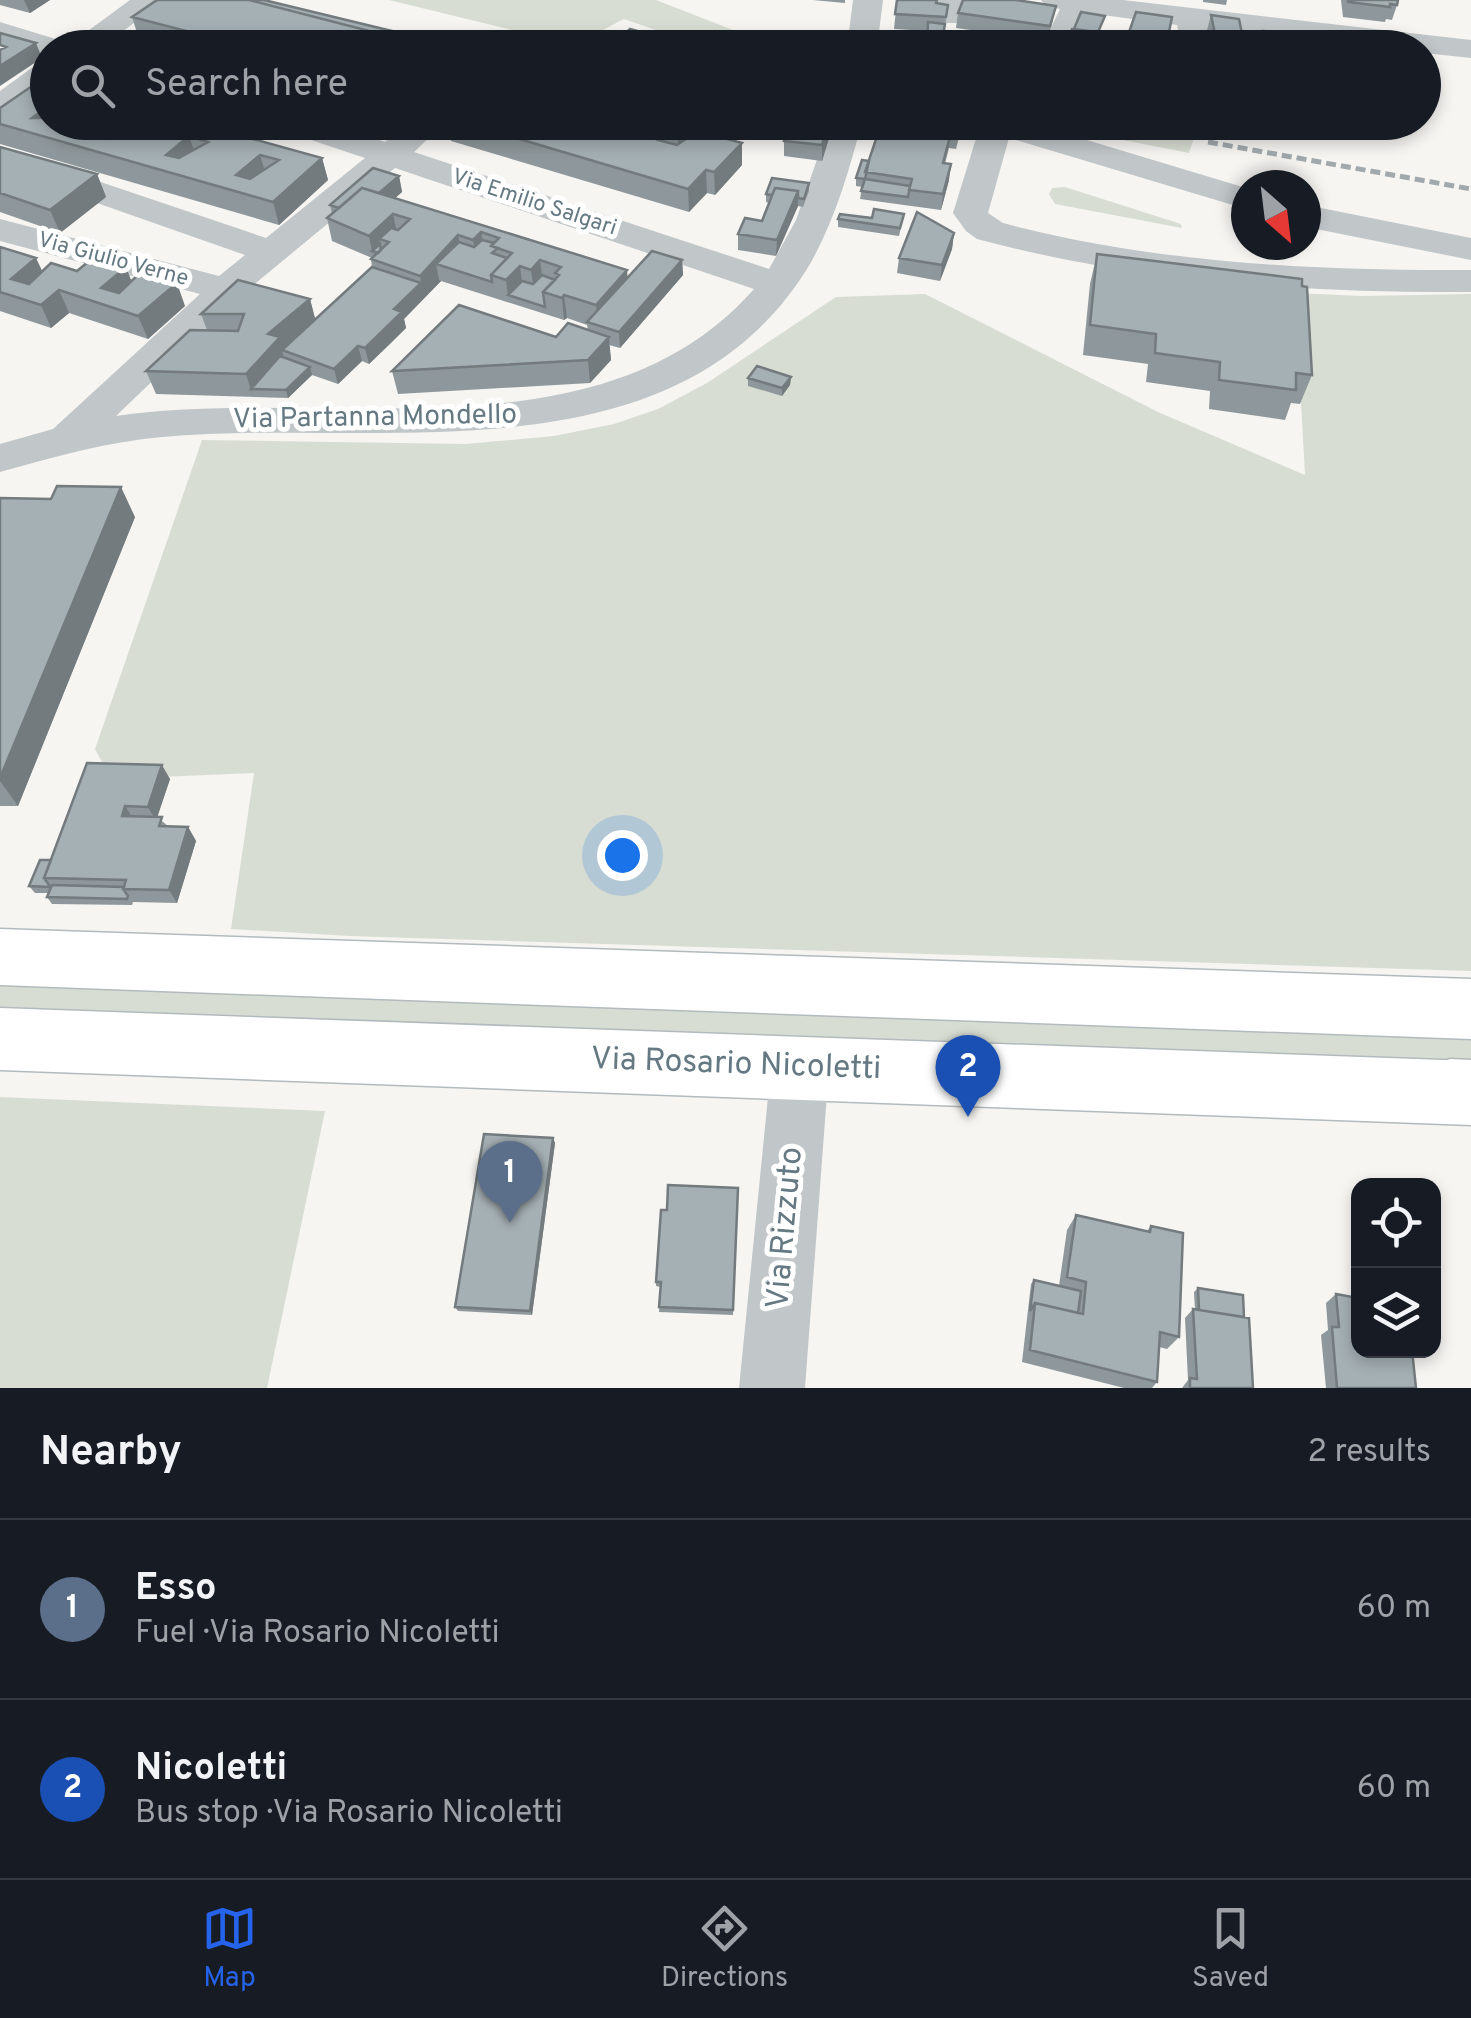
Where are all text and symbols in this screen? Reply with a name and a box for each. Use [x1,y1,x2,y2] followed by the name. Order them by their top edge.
[30,30,1441,140] search box
[65,58,120,113] icon: search
[145,61,348,110] text: Search here
[448,164,620,242] street label: Via Emilio Salgari
[1231,170,1321,260] north arrow
[35,227,191,293] street label: Via Giulio Verne
[233,398,517,438] street label: Via Partanna Mondello
[597,830,648,881] your location
[936,1034,1000,1117] pin: 2
[590,1040,882,1090] street label: Via Rosario Nicoletti
[478,1140,542,1223] pin: 1
[759,1145,813,1311] street label: Via Rizzuto
[1351,1178,1441,1358] map controls
[1351,1178,1441,1268] button: locate
[1351,1268,1441,1358] button: layers
[40,1427,182,1480] text: Nearby
[1307,1433,1431,1473] text: 2 results
[135,1565,217,1614] text: Esso
[66,1589,79,1629] text: 1
[1357,1589,1431,1629] text: 60 m
[135,1614,500,1654] text: Fuel · Via Rosario Nicoletti
[135,1745,287,1794] text: Nicoletti
[63,1769,82,1809] text: 2
[1357,1769,1431,1809] text: 60 m
[135,1794,563,1834] text: Bus stop · Via Rosario Nicoletti
[202,1901,257,1997] tab: Map
[661,1901,788,1997] tab: Directions
[1192,1901,1269,1997] tab: Saved

